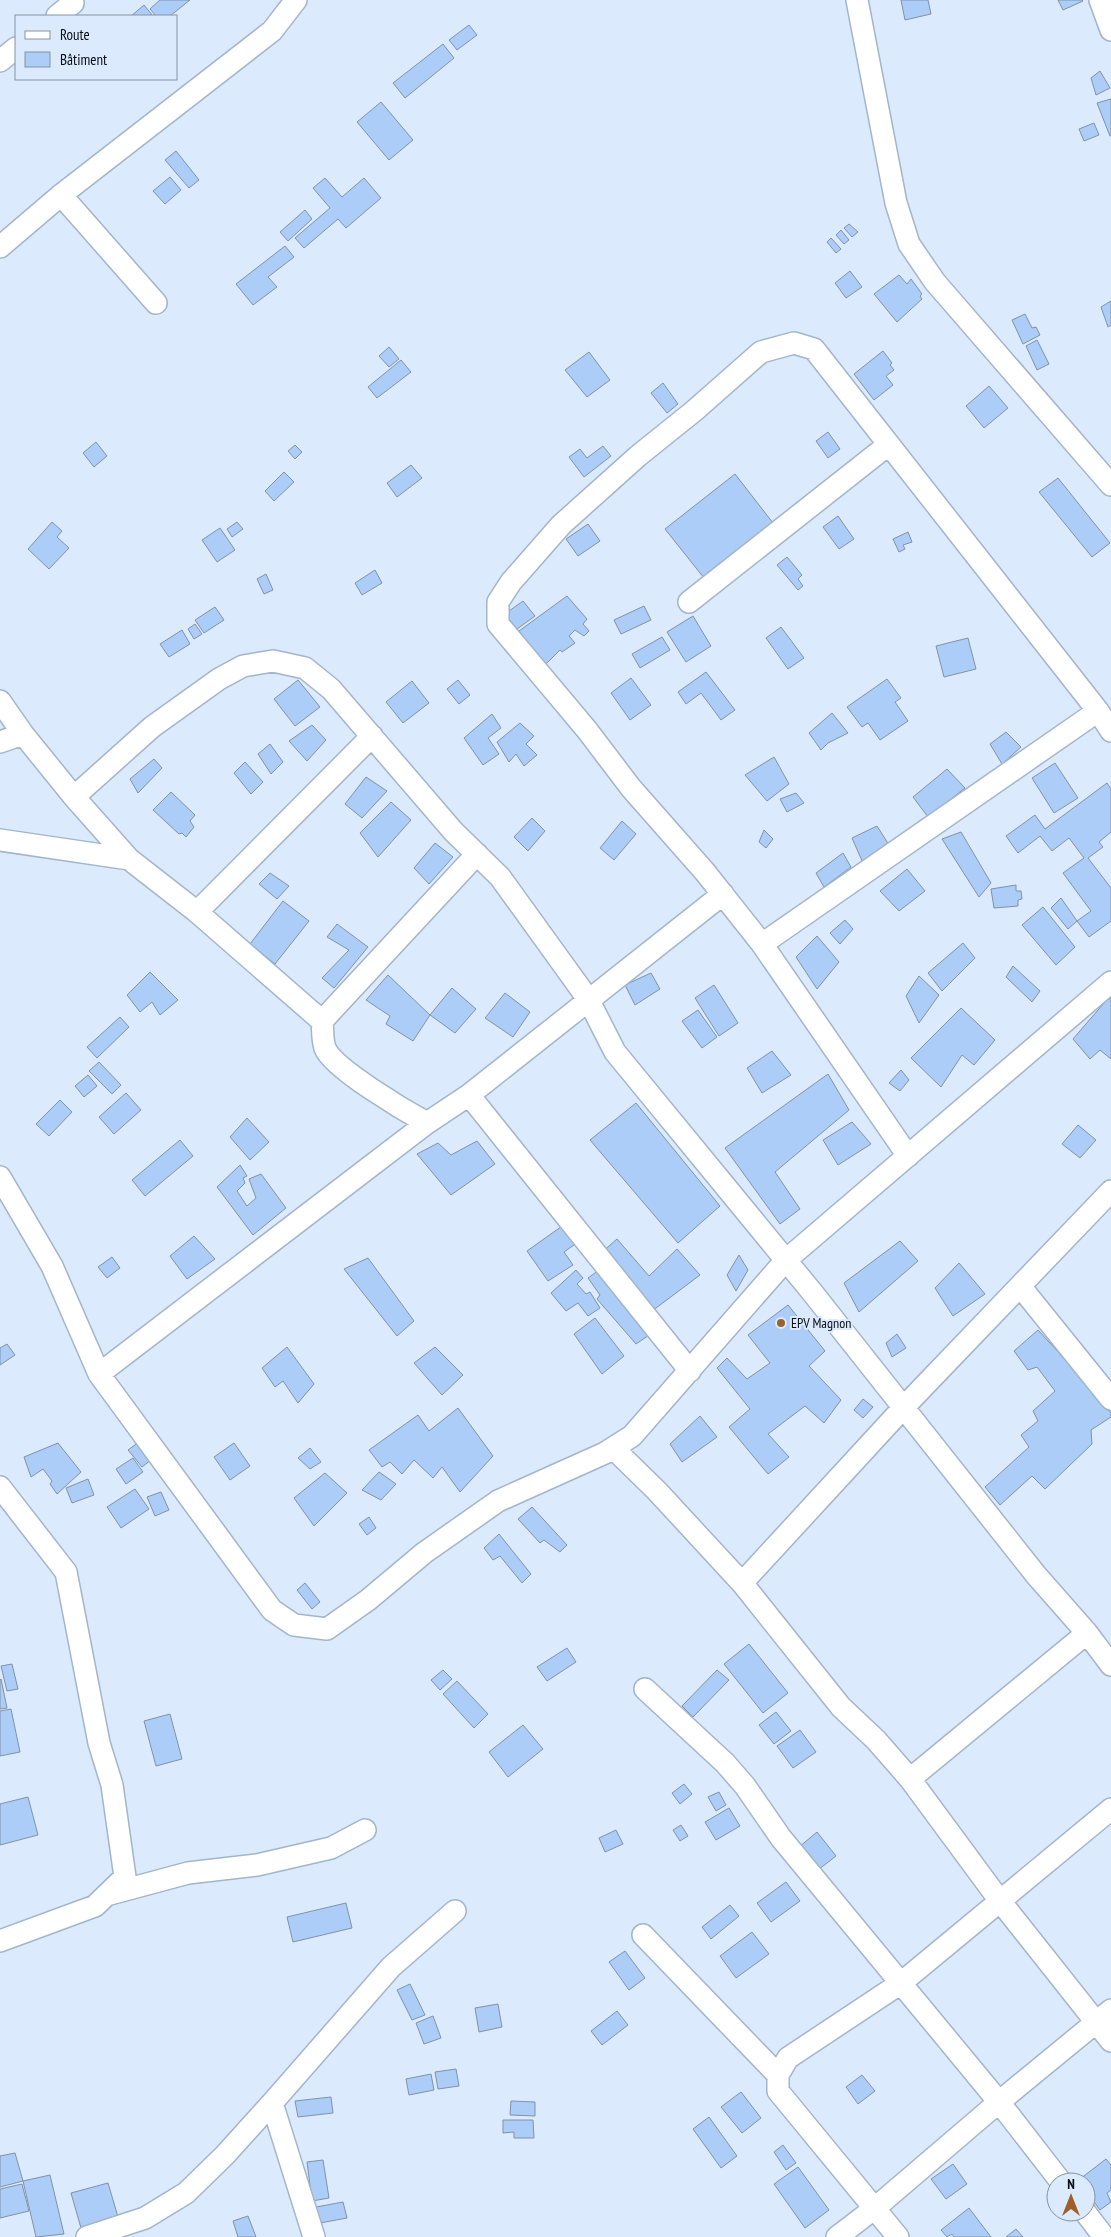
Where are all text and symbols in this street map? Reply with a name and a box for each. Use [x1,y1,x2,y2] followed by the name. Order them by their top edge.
[15,15,178,80] legend
[60,25,90,44] text: Route
[60,50,107,69] text: Bâtiment
[791,1314,851,1332] place label: EPV Magnon
[775,1317,787,1329] marker: EPV Magnon
[1046,2172,1096,2222] north arrow
[1067,2175,1075,2193] text: N

